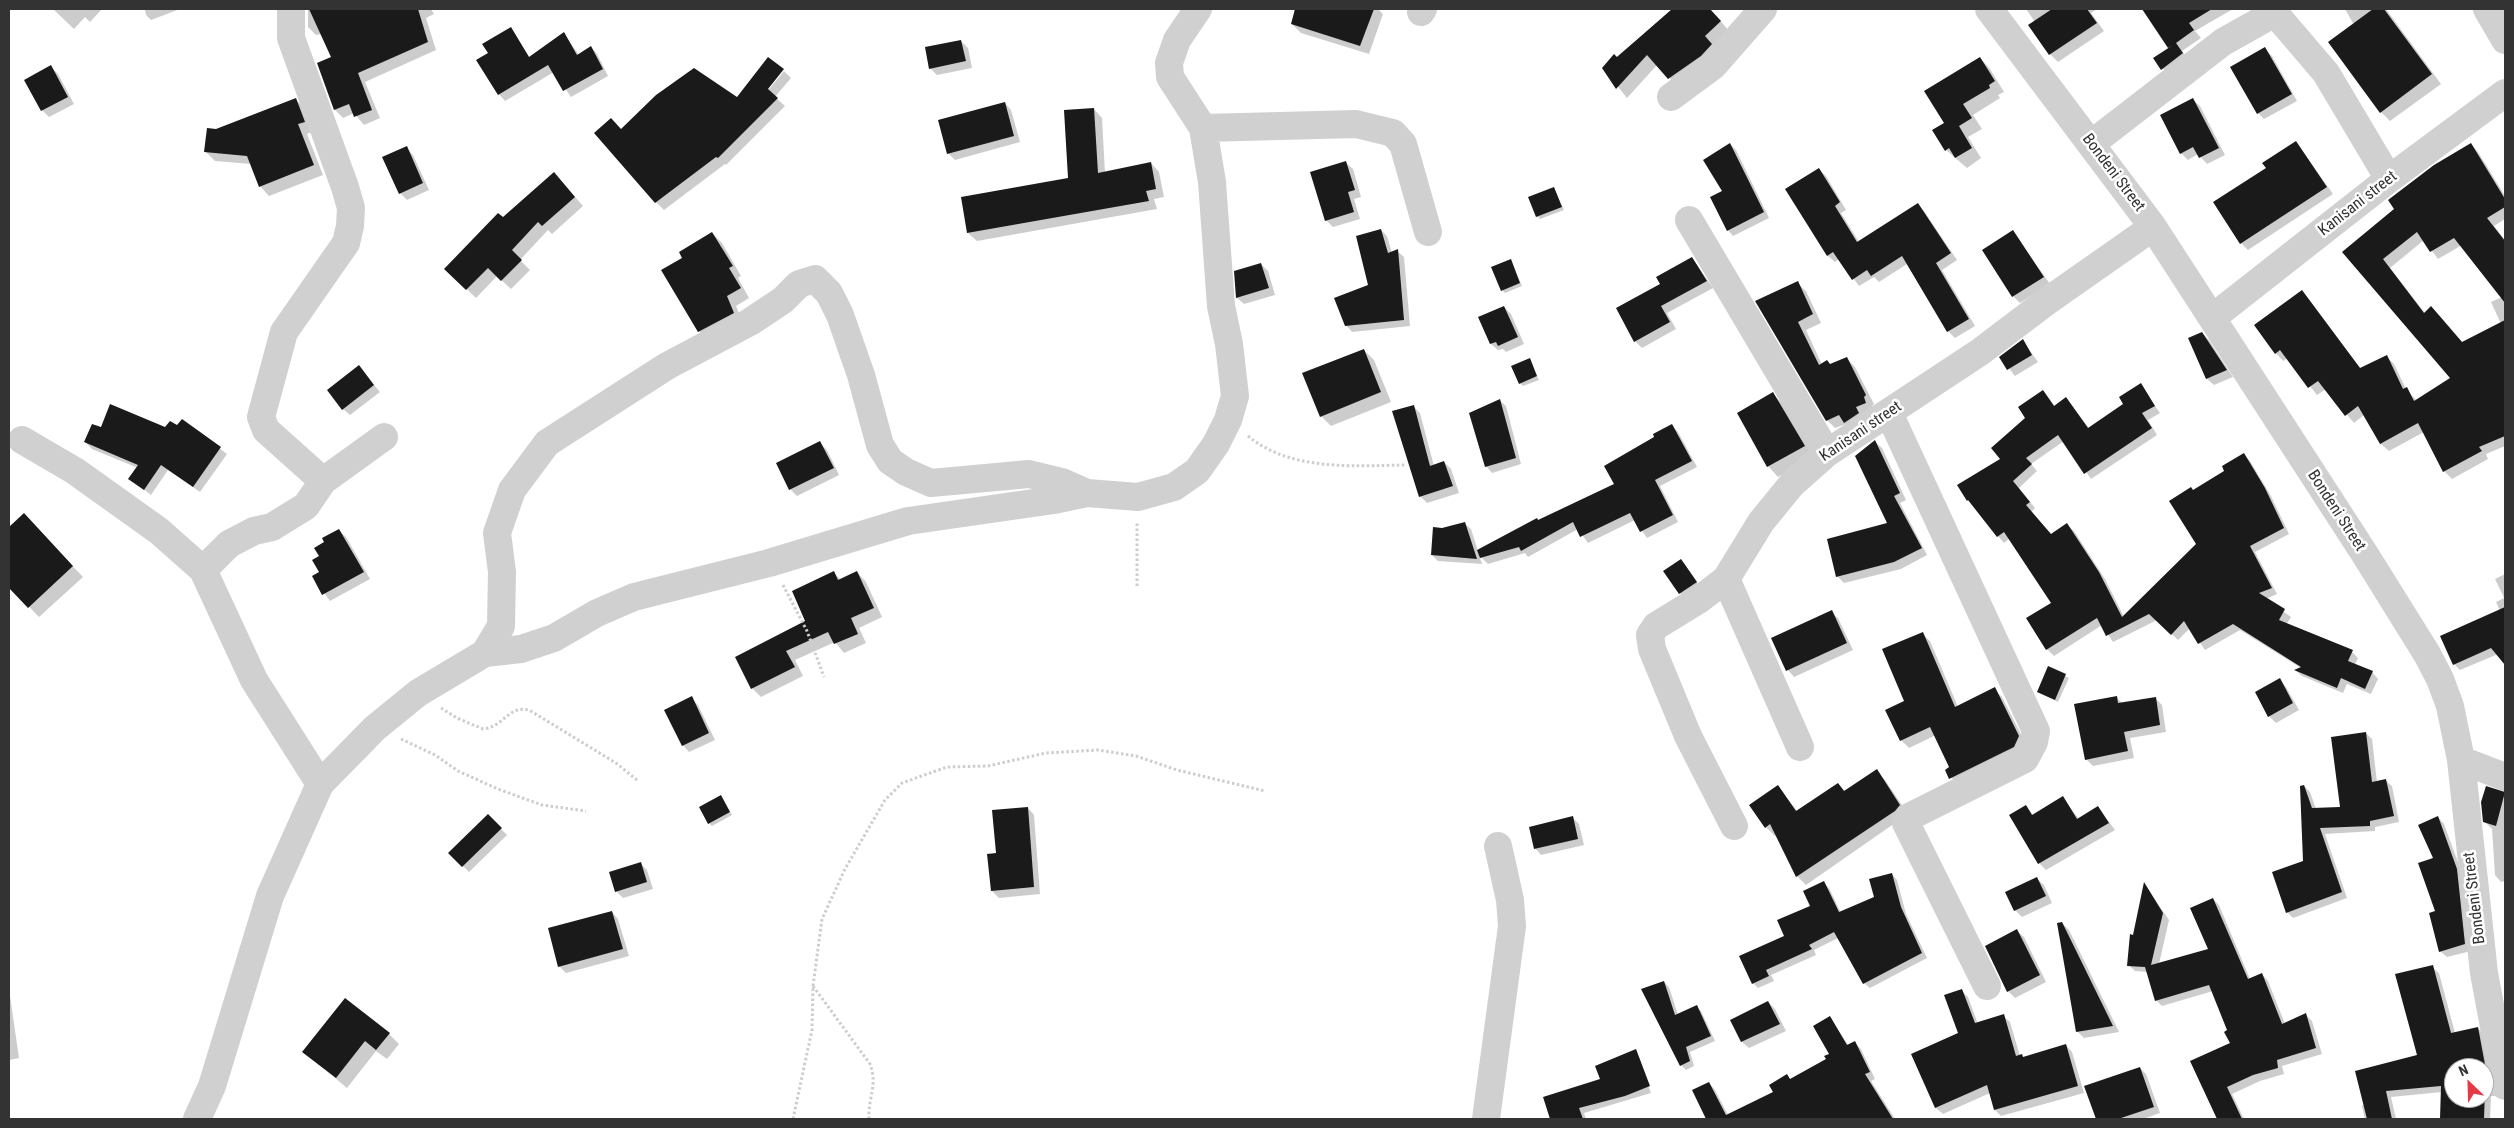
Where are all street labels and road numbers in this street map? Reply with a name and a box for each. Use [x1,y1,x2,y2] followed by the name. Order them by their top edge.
[2077,130,2149,216] street label: Bondeni Street
[2315,167,2401,241] street label: Kanisani street
[1817,398,1905,466] street label: Kanisani street
[2303,467,2369,555] street label: Bondeni Street
[2460,851,2490,945] street label: Bondeni Street

